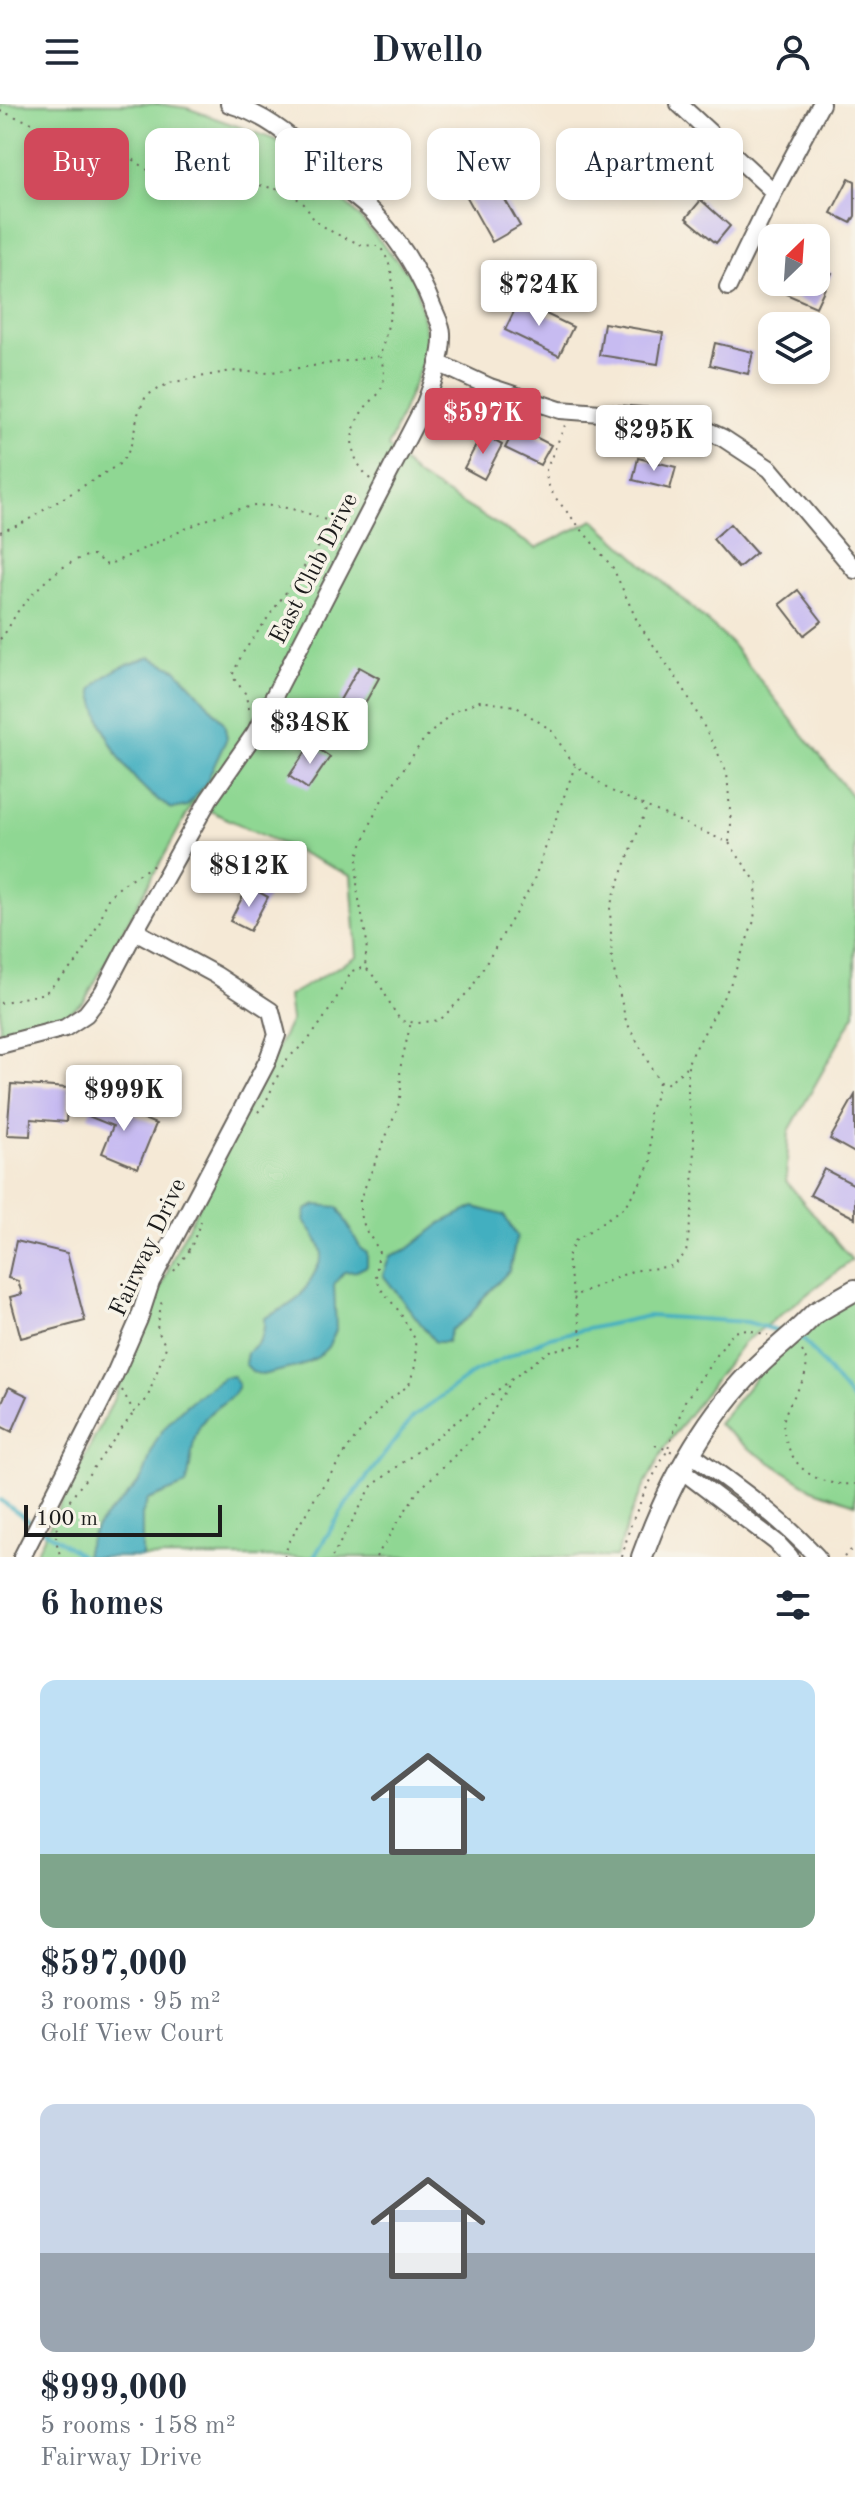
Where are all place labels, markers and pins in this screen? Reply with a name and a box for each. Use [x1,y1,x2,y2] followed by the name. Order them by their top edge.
[483,260,595,328] pin: $724K
[427,388,539,456] pin: $597K
[598,405,710,473] pin: $295K
[254,698,366,766] pin: $348K
[193,841,305,909] pin: $812K
[68,1065,180,1133] pin: $999K

